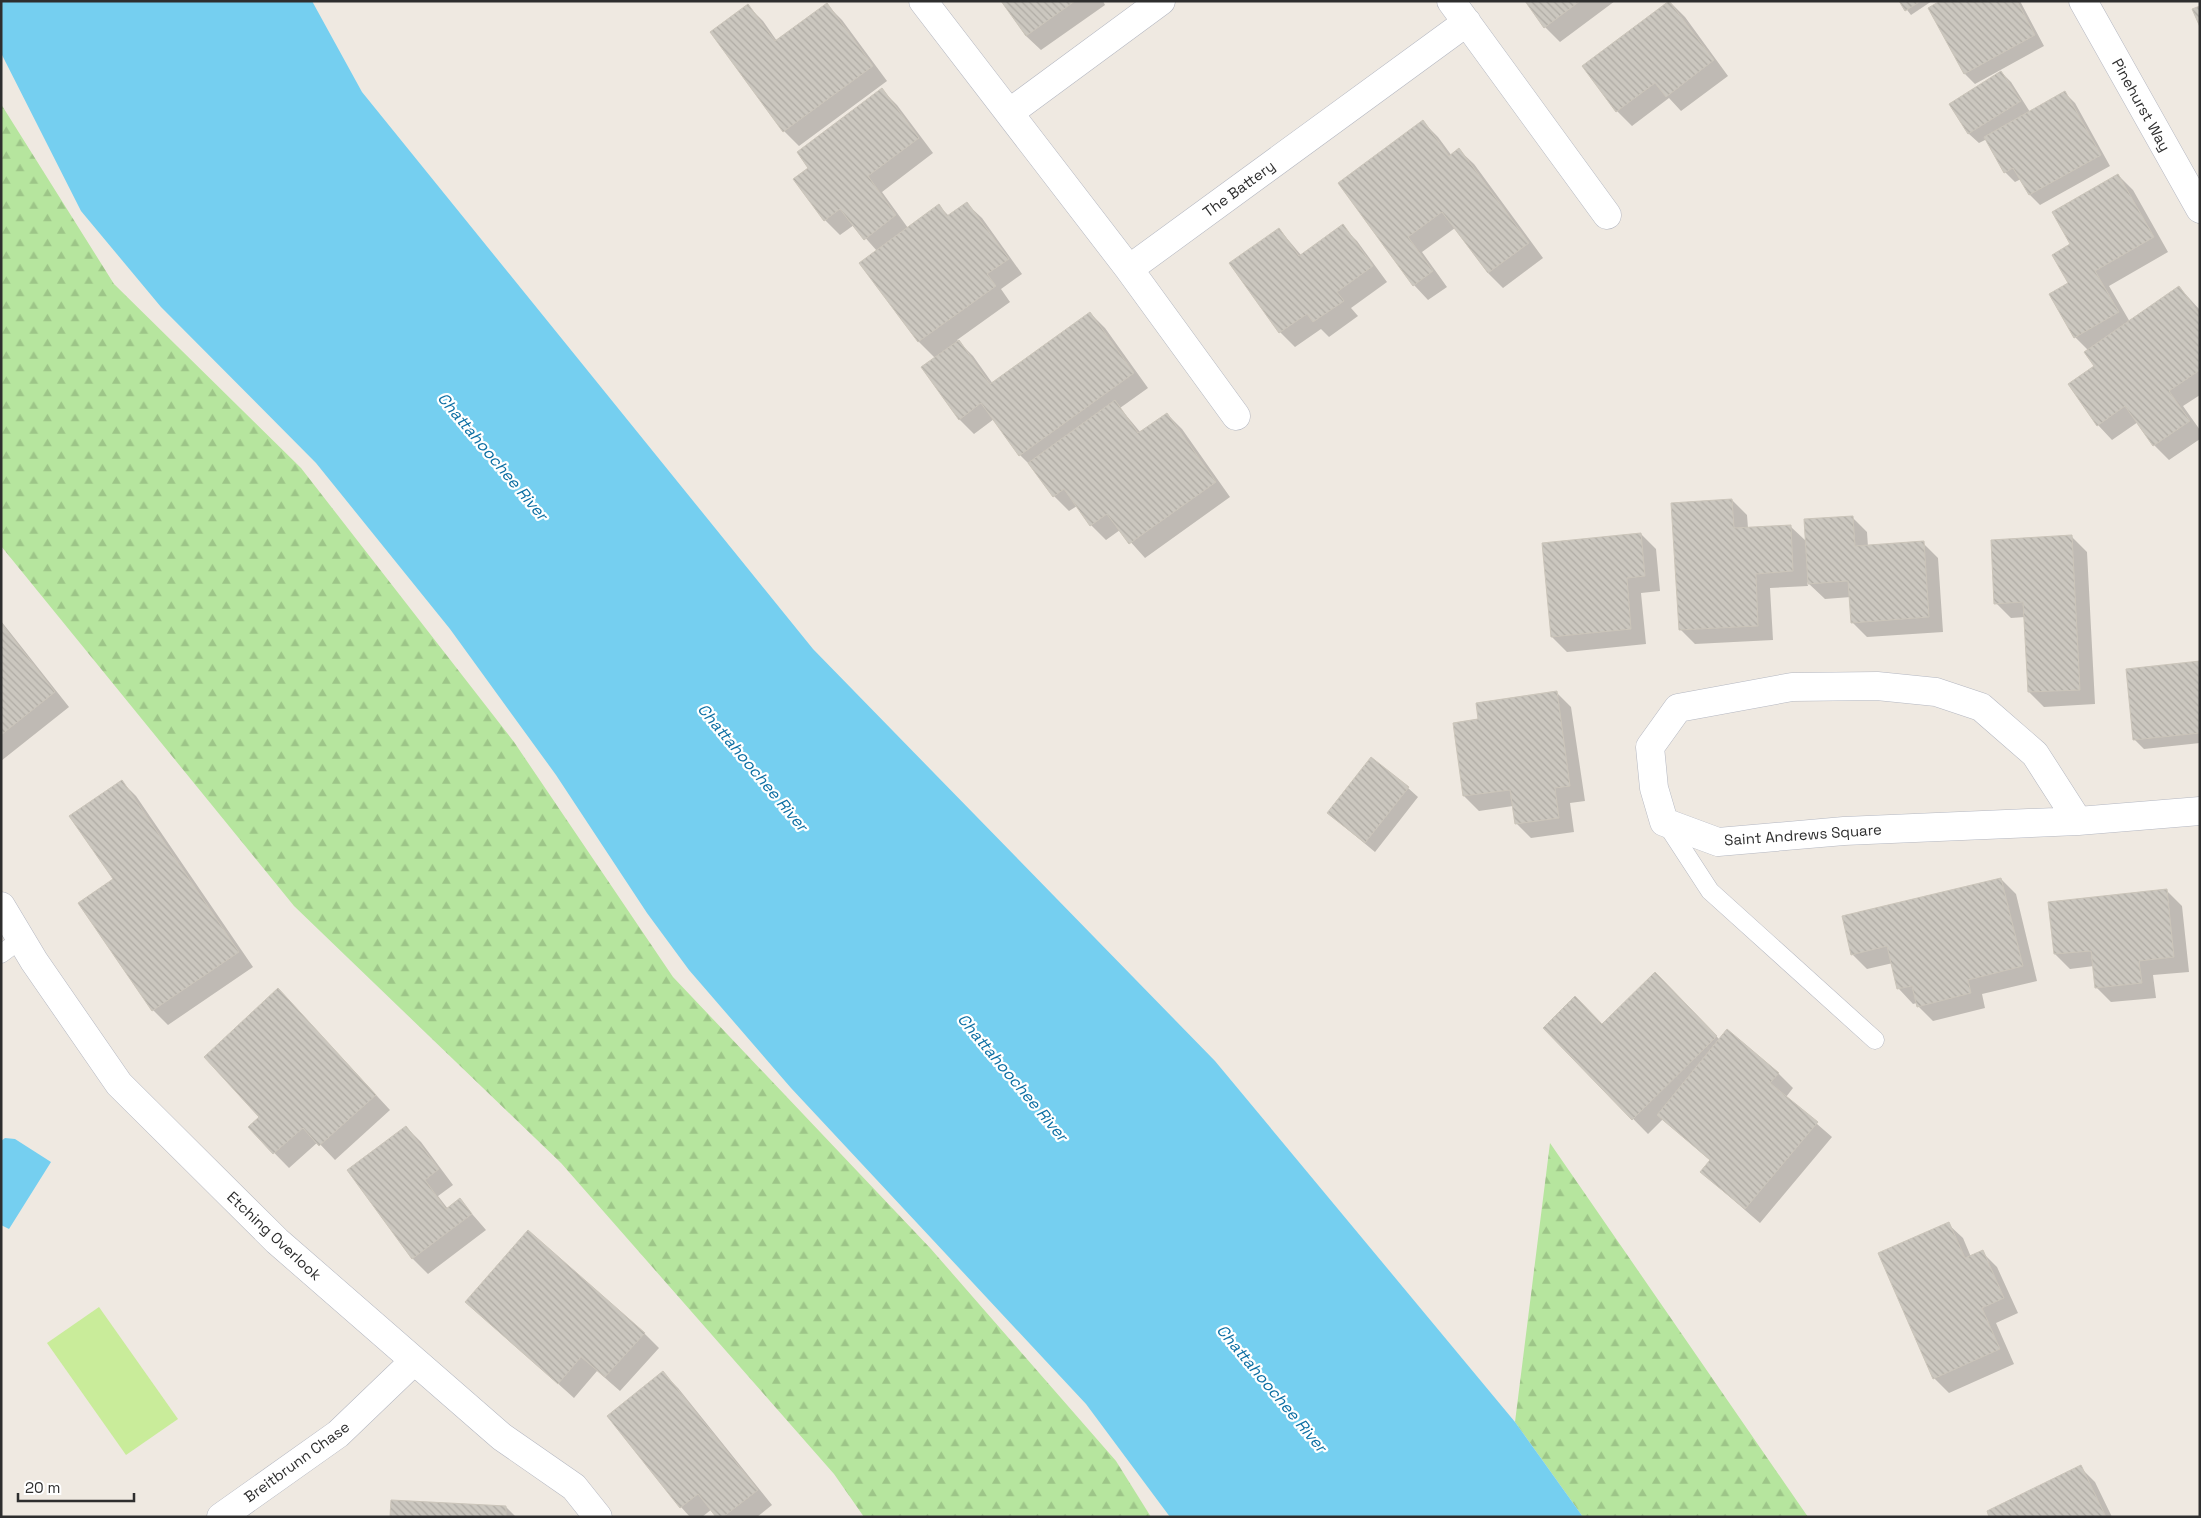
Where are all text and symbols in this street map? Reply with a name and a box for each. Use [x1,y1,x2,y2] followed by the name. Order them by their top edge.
[2108,55,2175,155] street label: Pinehurst Way
[1199,156,1279,221] street label: The Battery
[433,388,554,526] water label: Chattahoochee River
[693,699,814,837] water label: Chattahoochee River
[1723,820,1883,849] street label: Saint Andrews Square
[953,1009,1074,1147] water label: Chattahoochee River
[223,1187,326,1284] street label: Etching Overlook
[1212,1320,1333,1458] water label: Chattahoochee River
[240,1417,353,1506] street label: Breitbrunn Chase
[18,1470,134,1502] scale bar
[25,1478,60,1497] text: 20 m

